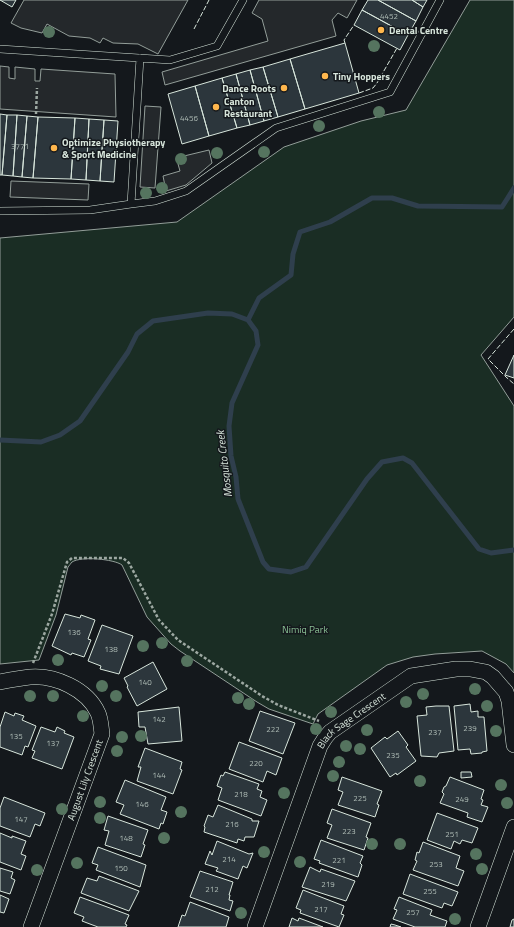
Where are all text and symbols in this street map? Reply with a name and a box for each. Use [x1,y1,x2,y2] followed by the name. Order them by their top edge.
[380,10,398,22] house number: 4452
[389,23,448,38] place label: Dental Centre
[376,25,386,35] marker: Dental Centre
[333,69,390,84] place label: Tiny Hoppers
[320,71,330,81] marker: Tiny Hoppers
[222,81,276,96] place label: Dance Roots
[279,83,289,93] marker: Dance Roots
[224,94,273,121] place label: Canton Restaurant
[211,102,221,112] marker: Canton Restaurant
[180,112,198,124] house number: 4456
[62,135,165,162] place label: Optimize Physiotherapy & Sport Medicine
[11,140,29,152] house number: 3771
[49,143,59,153] marker: Optimize Physiotherapy & Sport Medicine
[212,429,236,498] water label: Mosquito Creek
[282,622,328,637] park label: Nimiq Park
[67,626,81,638] house number: 136
[104,643,118,655] house number: 138
[138,676,152,688] house number: 140
[313,688,389,751] street label: Black Sage Crescent
[152,713,166,725] house number: 142
[463,722,477,734] house number: 239
[266,723,280,735] house number: 222
[428,726,442,738] house number: 237
[9,730,23,742] house number: 135
[46,737,60,749] house number: 137
[63,737,107,823] street label: August Lily Crescent
[386,749,400,761] house number: 235
[249,757,263,769] house number: 220
[152,769,166,781] house number: 144
[234,788,248,800] house number: 218
[353,792,367,804] house number: 225
[455,793,469,805] house number: 249
[135,798,149,810] house number: 146
[14,813,28,825] house number: 147
[225,818,239,830] house number: 216
[342,825,356,837] house number: 223
[445,828,459,840] house number: 251
[119,832,133,844] house number: 148
[222,853,236,865] house number: 214
[332,854,346,866] house number: 221
[429,858,443,870] house number: 253
[114,862,128,874] house number: 150
[321,878,335,890] house number: 219
[205,883,219,895] house number: 212
[423,885,437,897] house number: 255
[314,903,328,915] house number: 217
[406,906,420,918] house number: 257

